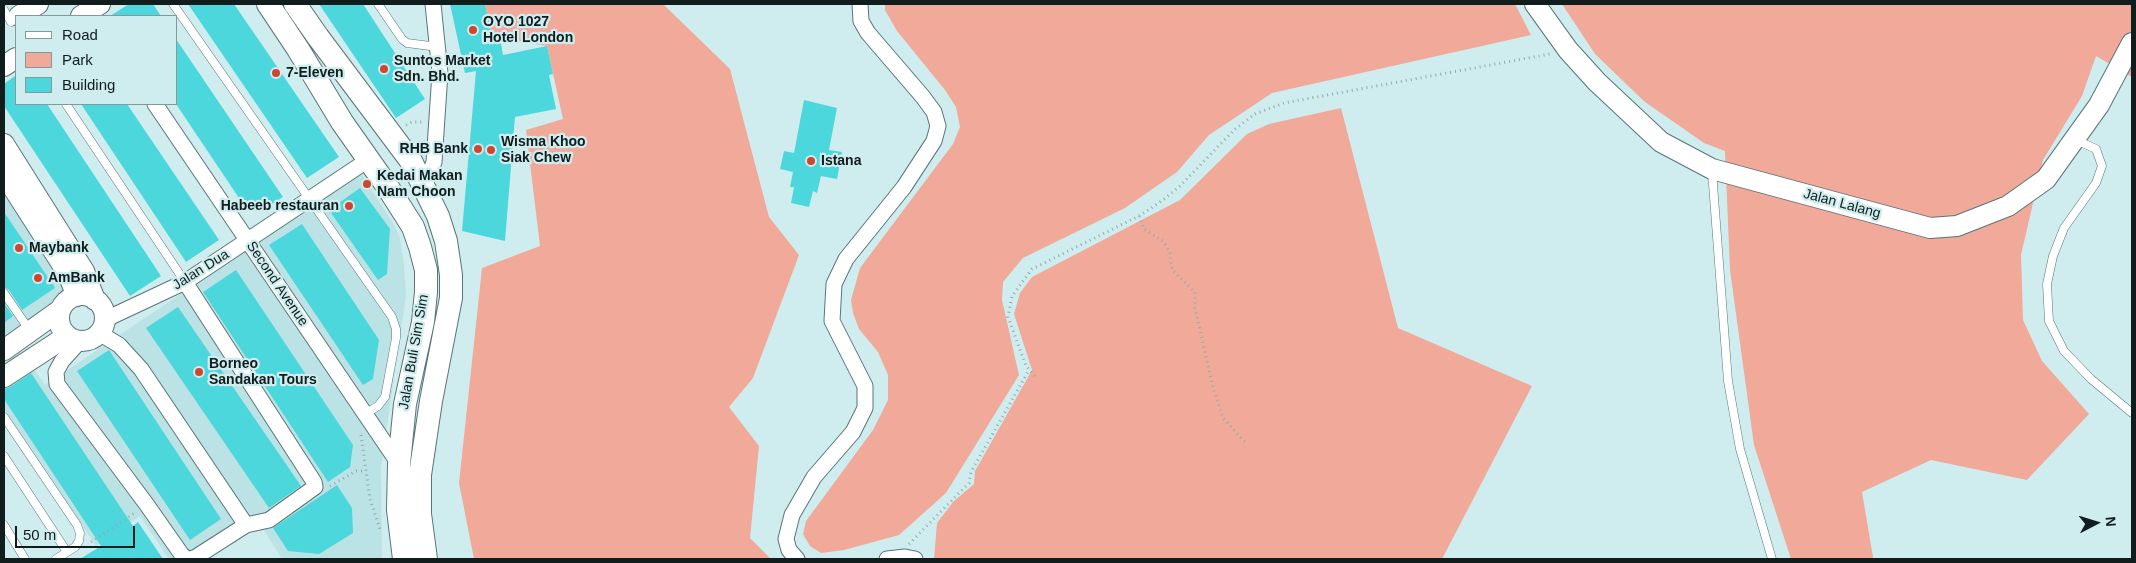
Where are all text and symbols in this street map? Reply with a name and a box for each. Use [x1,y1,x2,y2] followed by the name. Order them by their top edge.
[483,14,573,46] place label: OYO 1027 Hotel London
[15,15,178,105] legend
[467,24,479,36] marker: OYO 1027 Hotel London
[62,26,98,43] text: Road
[62,51,93,68] text: Park
[394,53,490,85] place label: Suntos Market Sdn. Bhd.
[378,63,390,75] marker: Suntos Market Sdn. Bhd.
[286,65,344,81] place label: 7-Eleven
[270,67,282,79] marker: 7-Eleven
[62,76,115,93] text: Building
[501,134,586,166] place label: Wisma Khoo Siak Chew
[400,141,468,157] place label: RHB Bank
[472,143,484,155] marker: RHB Bank
[485,144,497,156] marker: Wisma Khoo Siak Chew
[821,153,861,169] place label: Istana
[805,155,817,167] marker: Istana
[377,168,463,200] place label: Kedai Makan Nam Choon
[361,178,373,190] marker: Kedai Makan Nam Choon
[1801,186,1883,222] street label: Jalan Lalang
[221,198,339,214] place label: Habeeb restauran
[343,200,355,212] marker: Habeeb restauran
[242,238,312,330] street label: Second Avenue
[29,240,89,256] place label: Maybank
[13,242,25,254] marker: Maybank
[170,246,232,294] street label: Jalan Dua
[48,270,105,286] place label: AmBank
[32,272,44,284] marker: AmBank
[396,293,432,411] street label: Jalan Buli Sim Sim
[209,356,317,388] place label: Borneo Sandakan Tours
[193,366,205,378] marker: Borneo Sandakan Tours
[2071,498,2121,548] north arrow
[18,516,138,548] scale bar
[2103,516,2119,527] text: N
[23,526,56,543] text: 50 m

